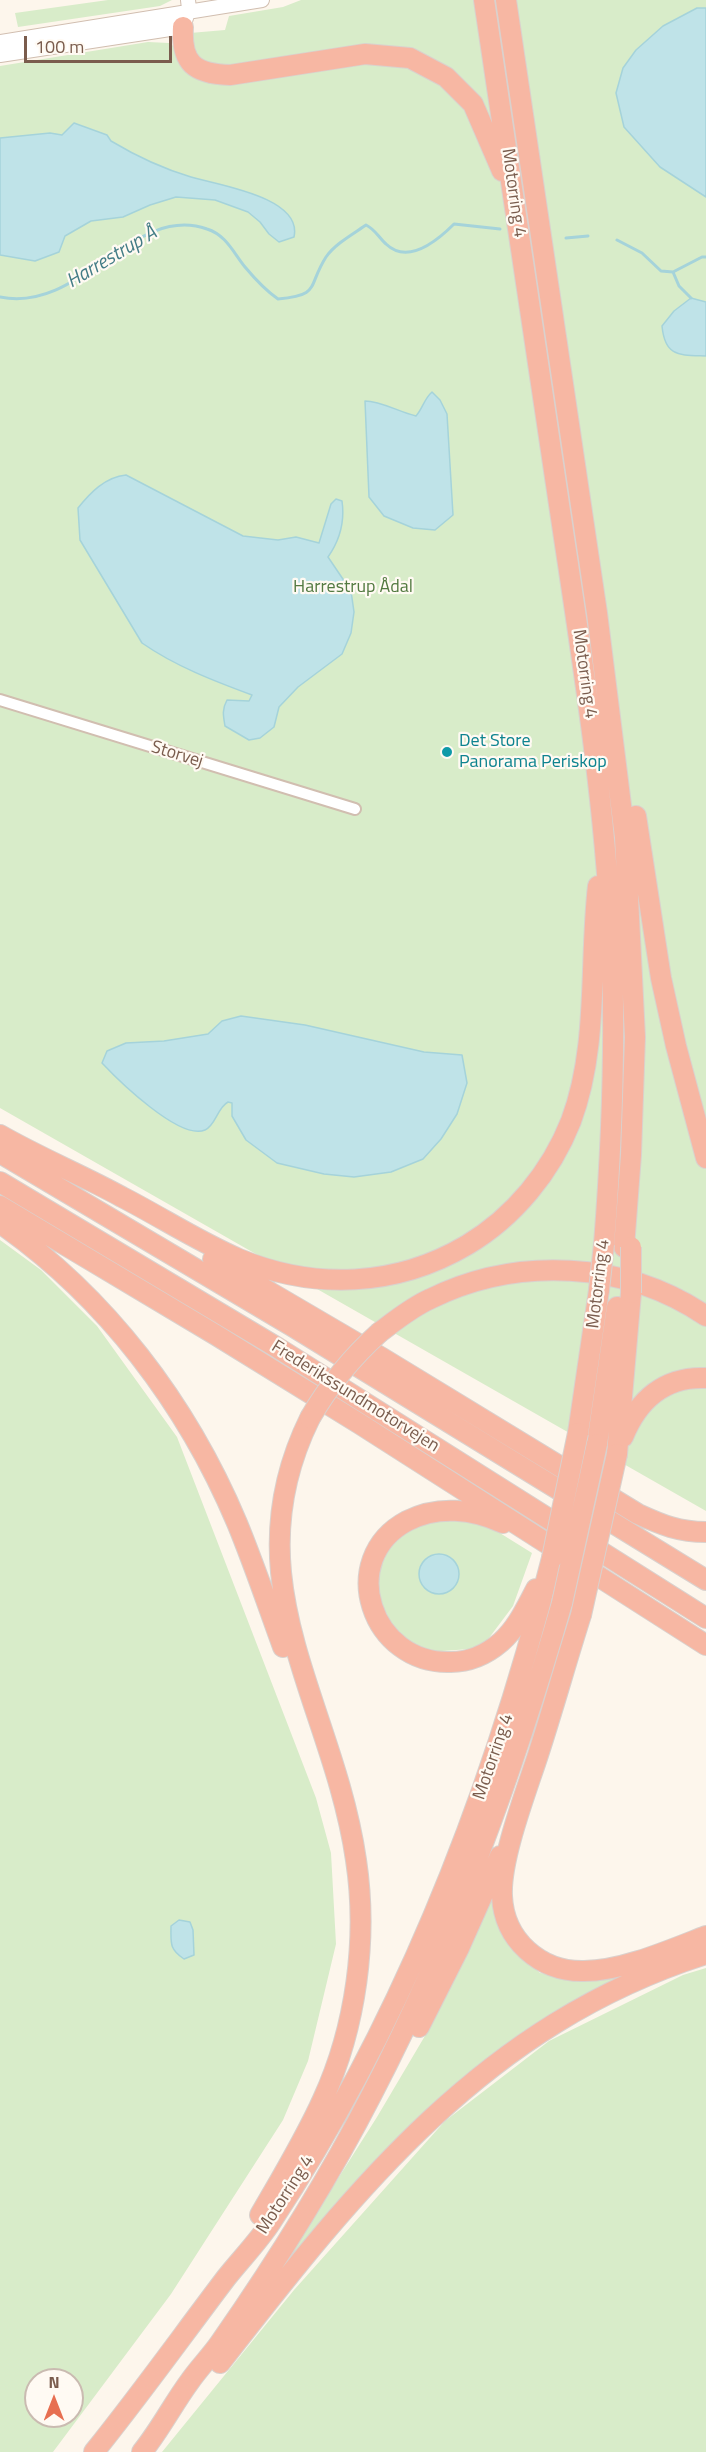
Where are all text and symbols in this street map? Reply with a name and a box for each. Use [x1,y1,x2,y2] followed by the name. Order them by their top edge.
[27,24,176,62] scale bar
[35,33,84,60] text: 100 m
[496,147,530,239] street label: Motorring 4
[63,222,161,294] water label: Harrestrup Å
[293,577,413,599] park label: Harrestrup Ådal
[567,628,601,720] street label: Motorring 4
[459,731,607,774] place label: Det Store Panorama Periskop
[148,737,206,773] street label: Storvej
[440,745,454,759] marker: Det Store Panorama Periskop
[583,1238,615,1330] street label: Motorring 4
[267,1336,443,1458] street label: Frederikssundmotorvejen
[469,1711,519,1803] street label: Motorring 4
[253,2152,319,2238] street label: Motorring 4
[24,2368,84,2428] north arrow
[48,2370,60,2394] text: N

